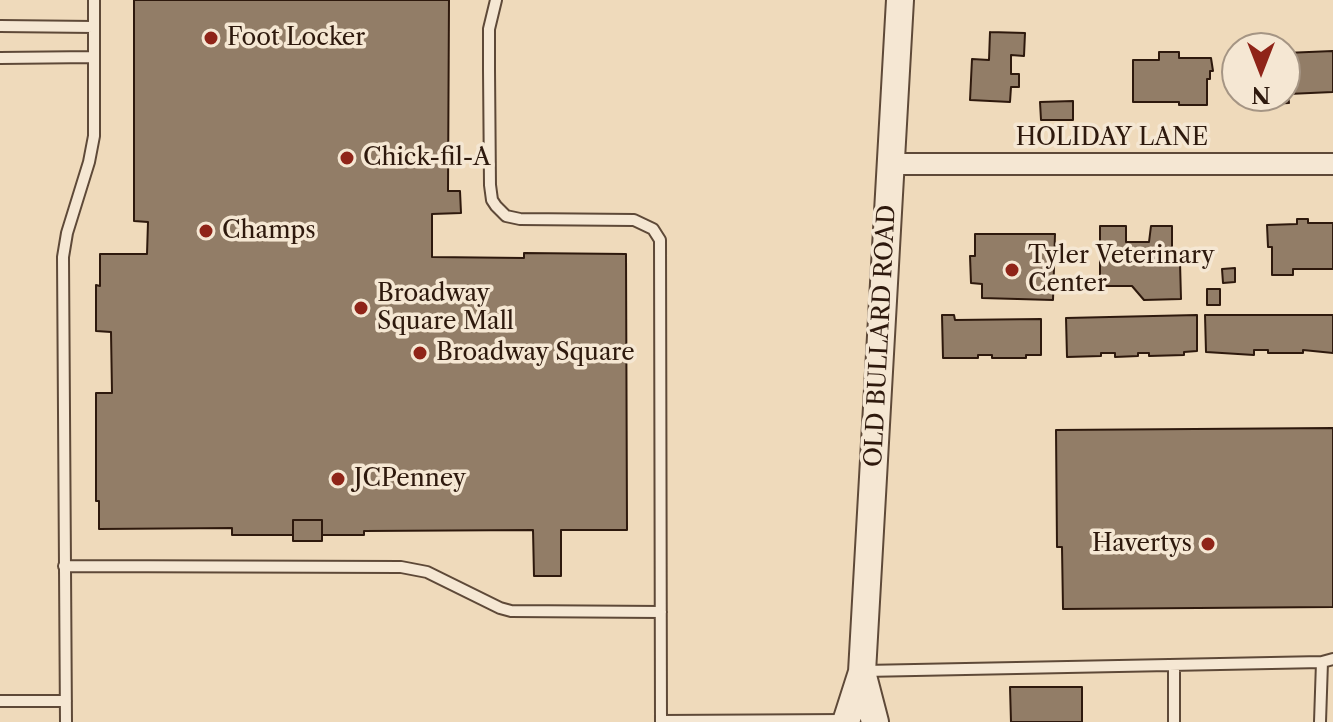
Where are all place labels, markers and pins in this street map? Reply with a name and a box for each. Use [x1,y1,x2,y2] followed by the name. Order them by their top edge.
[227,24,365,52] place label: Foot Locker
[202,29,220,47] marker: Foot Locker
[363,144,491,172] place label: Chick-fil-A
[338,149,356,167] marker: Chick-fil-A
[222,217,316,245] place label: Champs
[197,222,215,240] marker: Champs
[1028,242,1215,298] place label: Tyler Veterinary Center
[1003,261,1021,279] marker: Tyler Veterinary Center
[377,280,514,336] place label: Broadway Square Mall
[352,299,370,317] marker: Broadway Square Mall
[436,339,635,367] place label: Broadway Square
[411,344,429,362] marker: Broadway Square
[354,465,466,493] place label: JCPenney
[329,470,347,488] marker: JCPenney
[1092,530,1192,558] place label: Havertys
[1199,535,1217,553] marker: Havertys

